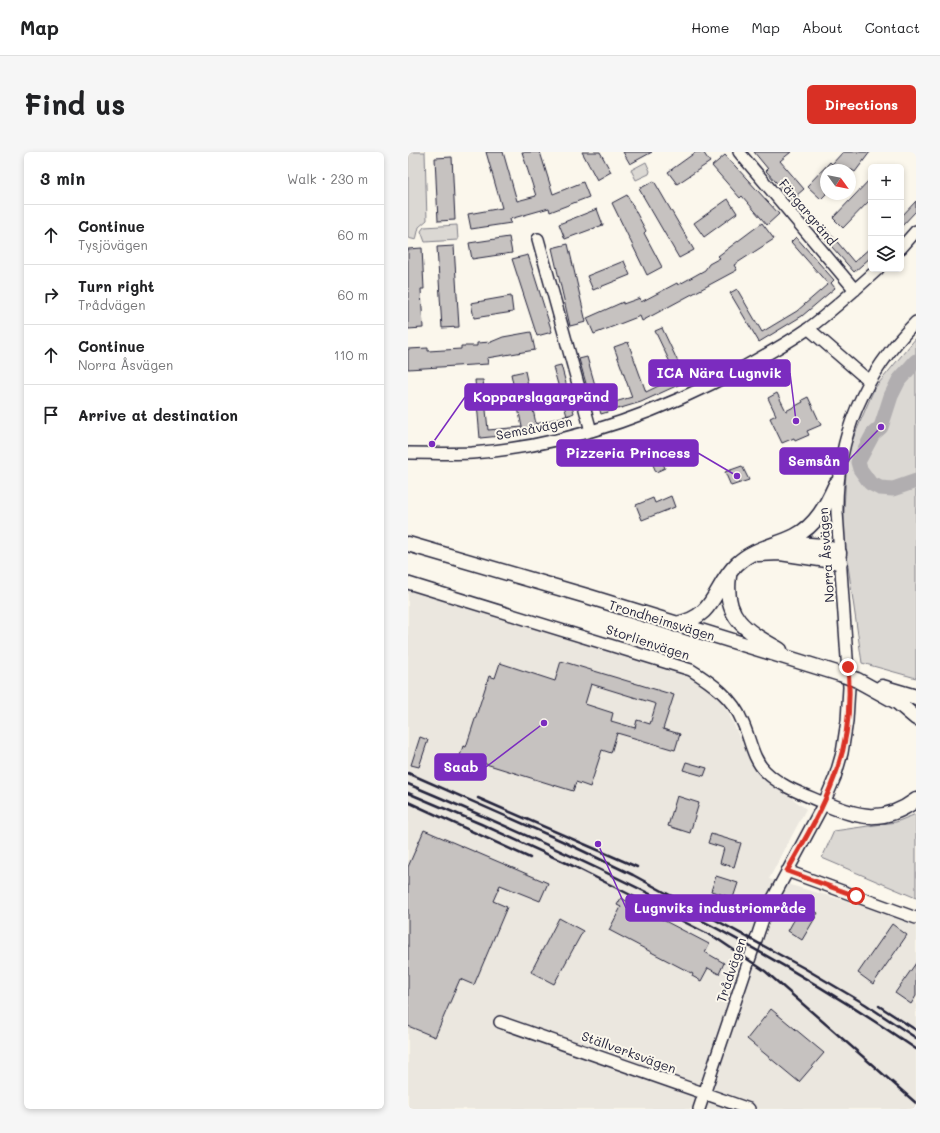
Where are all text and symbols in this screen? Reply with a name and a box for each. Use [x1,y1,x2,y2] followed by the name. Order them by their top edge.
[20,15,59,40] text: Map
[691,18,729,37] text: Home
[751,18,780,37] text: Map
[802,18,843,37] text: About
[865,18,920,37] text: Contact
[807,85,916,124] button: Directions
[24,86,125,122] text: Find us
[820,164,856,200] north arrow
[868,164,904,272] map controls
[868,164,904,200] button: +
[40,167,85,189] text: 3 min
[287,170,368,187] text: Walk · 230 m
[776,175,841,248] street label: Färgargränd
[868,200,904,236] button: −
[78,216,145,236] text: Continue
[40,224,62,246] icon: ahead
[338,226,368,243] text: 60 m
[78,236,148,253] text: Tysjövägen
[868,236,904,272] button: layers
[78,276,155,296] text: Turn right
[40,284,62,306] icon: right
[338,286,368,303] text: 60 m
[78,296,145,313] text: Trådvägen
[78,336,145,356] text: Continue
[40,344,62,366] icon: ahead
[334,346,368,363] text: 110 m
[78,356,173,373] text: Norra Åsvägen
[649,360,790,386] callout: ICA Nära Lugnvik
[657,363,781,382] text: ICA Nära Lugnvik
[465,384,617,410] callout: Kopparslagargränd
[473,387,609,406] text: Kopparslagargränd
[40,404,62,426] icon: arrive
[78,405,238,425] text: Arrive at destination
[494,412,574,443] street label: Semsåvägen
[557,440,698,466] callout: Pizzeria Princess
[566,443,690,462] text: Pizzeria Princess
[780,448,848,474] callout: Semsån
[788,451,840,470] text: Semsån
[814,507,837,603] street label: Norra Åsvägen
[607,595,717,644] street label: Trondheimsvägen
[604,620,692,663] street label: Storlienvägen
[839,658,857,676] route end
[435,754,486,780] callout: Saab
[444,757,479,776] text: Saab
[847,887,865,905] route start
[626,895,814,921] callout: Lugnviks industriområde
[634,898,806,917] text: Lugnviks industriområde
[712,935,749,1005] street label: Trådvägen
[579,1027,679,1077] street label: Ställverksvägen

